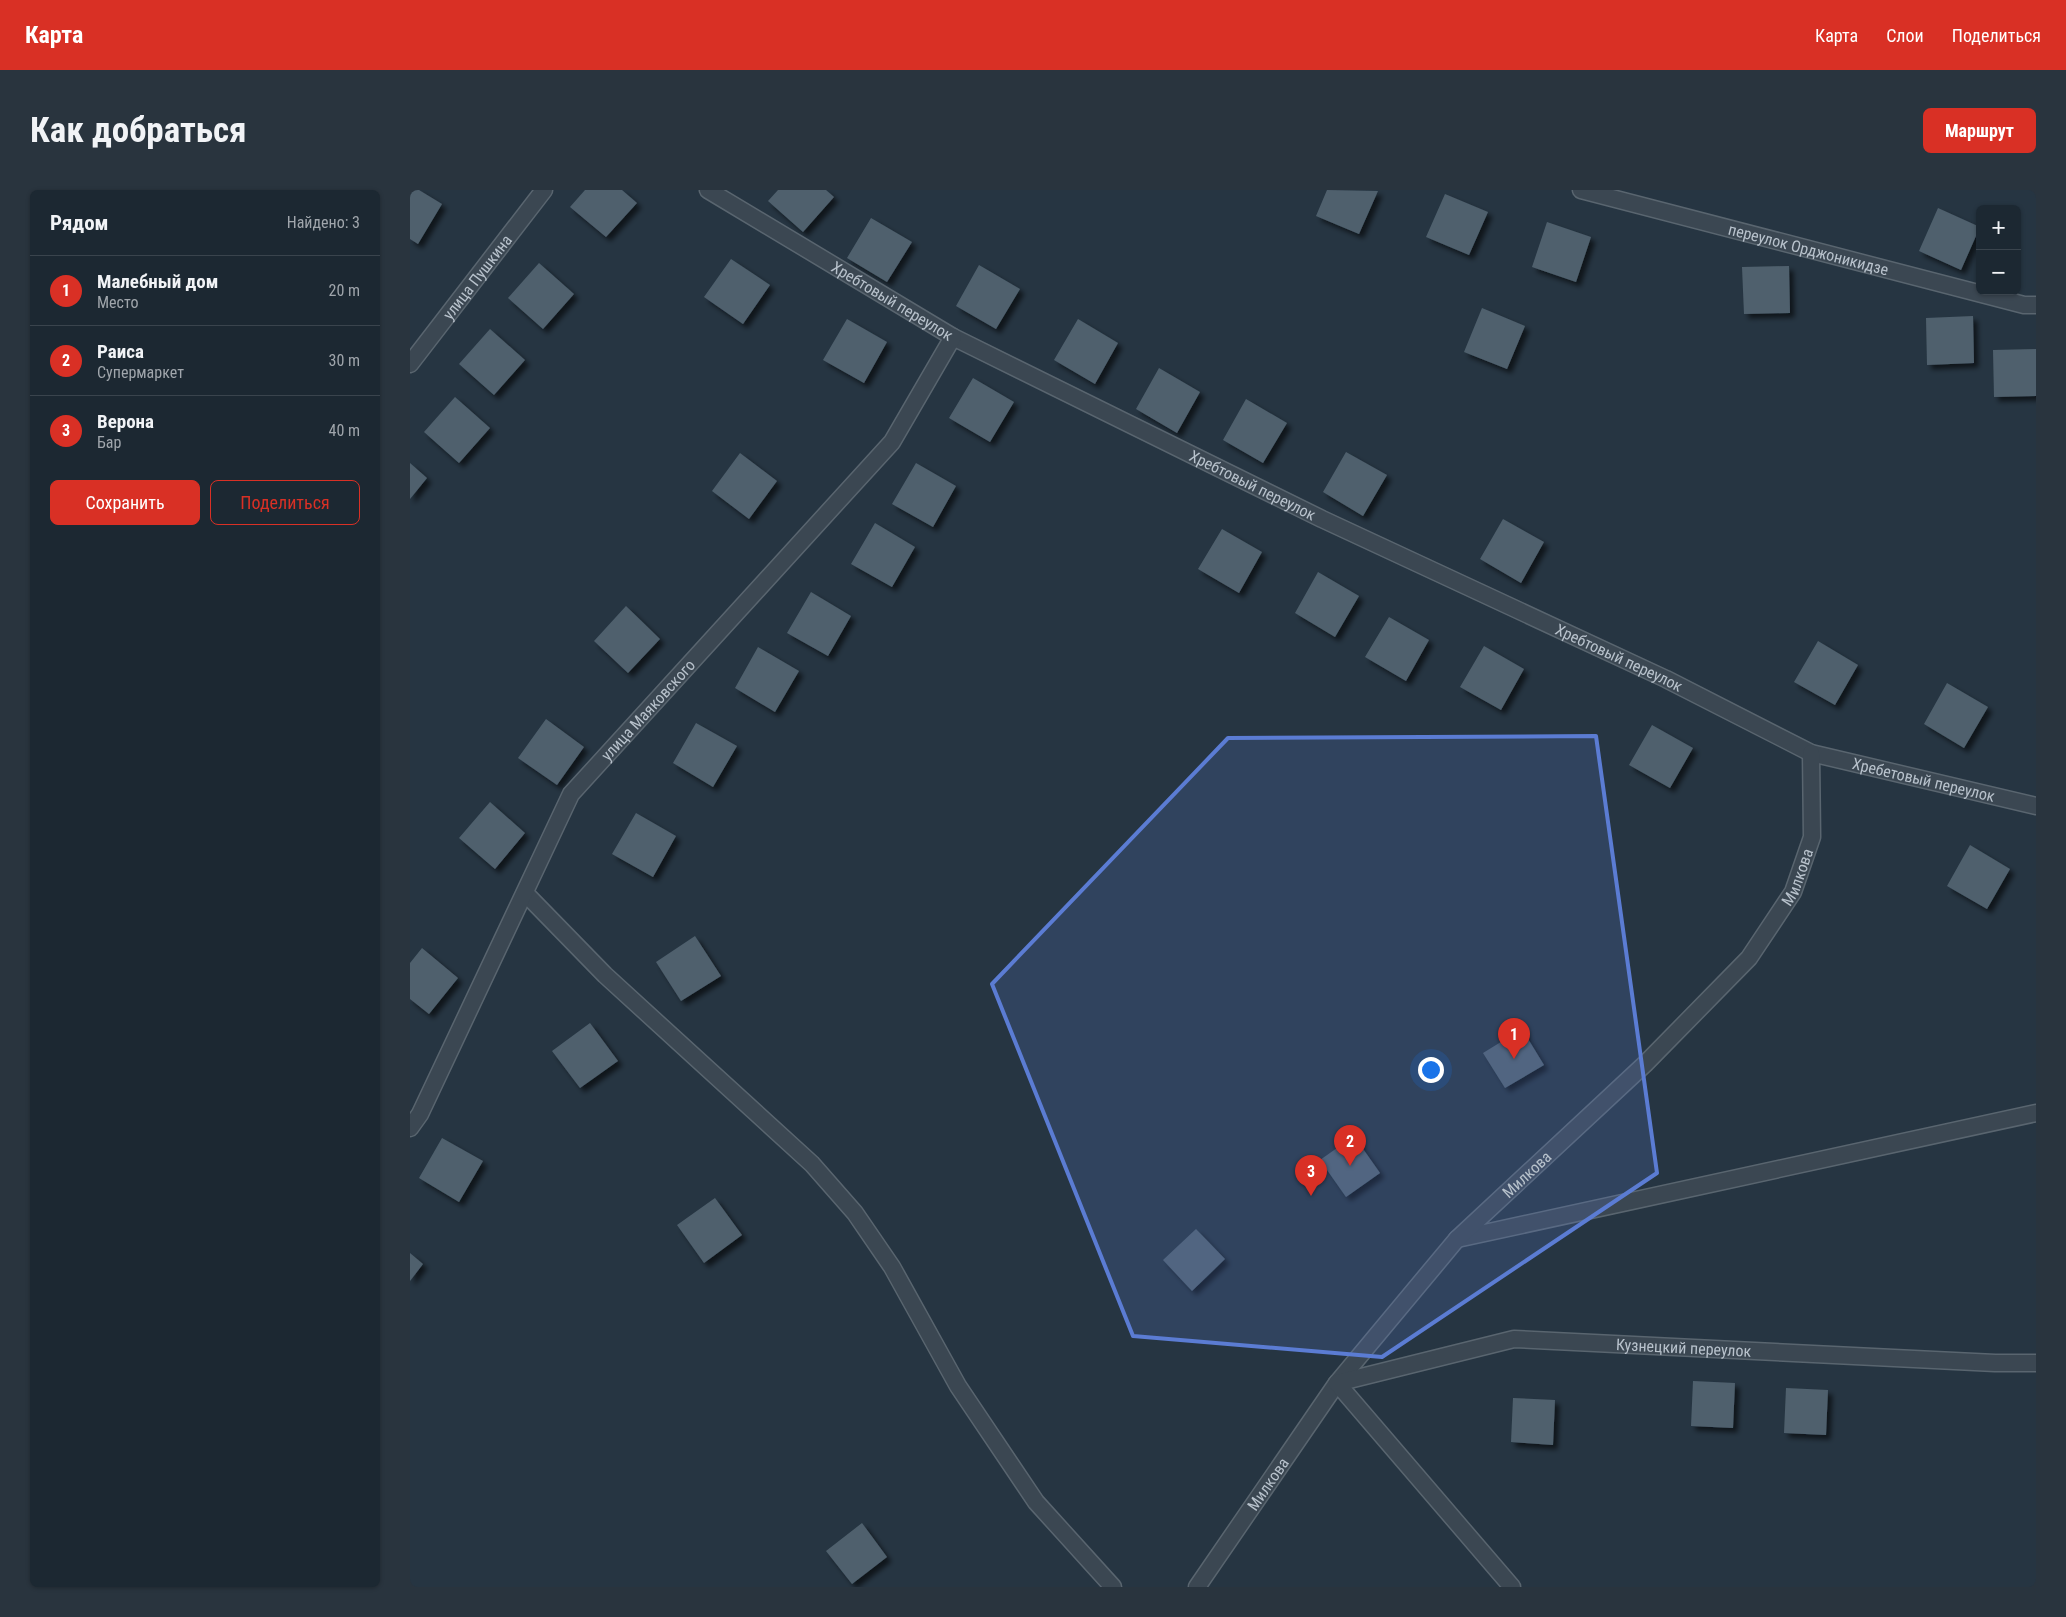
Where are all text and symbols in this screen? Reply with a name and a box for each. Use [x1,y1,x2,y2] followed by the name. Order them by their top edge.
[25,21,83,49] text: Карта
[1815,25,1858,46] text: Карта
[1886,25,1924,46] text: Слои
[1952,25,2041,46] text: Поделиться
[1923,108,2036,153] button: Маршрут
[30,110,246,151] text: Как добраться
[1976,205,2021,295] map controls
[1976,205,2021,250] button: +
[50,211,109,235] text: Рядом
[287,213,360,232] text: Найдено: 3
[1726,220,1890,279] street label: переулок Орджоникидзе
[439,231,516,323] street label: улица Пушкина
[1976,250,2021,295] button: −
[828,257,957,345] street label: Хребтовый переулок
[97,270,218,293] text: Малебный дом
[62,281,70,300] text: 1
[328,281,360,300] text: 20 m
[97,293,138,312] text: Место
[97,340,144,363] text: Раиса
[62,351,70,370] text: 2
[328,351,360,370] text: 30 m
[97,363,184,382] text: Супермаркет
[97,410,154,433] text: Верона
[62,421,70,440] text: 3
[328,421,360,440] text: 40 m
[97,433,121,452] text: Бар
[1186,446,1319,525] street label: Хребтовый переулок
[50,480,200,525] button: Сохранить
[210,480,360,525] button: Поделиться
[1552,620,1686,696] street label: Хребтовый переулок
[597,656,699,765] street label: улица Маяковского
[1850,754,1997,806] street label: Хребетовый переулок
[1778,846,1817,910] street label: Милкова
[1498,1018,1530,1059] pin: 1
[1418,1057,1444,1083] your location
[1334,1125,1366,1166] pin: 2
[1499,1147,1555,1202] street label: Милкова
[1295,1155,1327,1196] pin: 3
[1616,1335,1752,1361] street label: Кузнецкий переулок
[1243,1454,1293,1514] street label: Милкова

